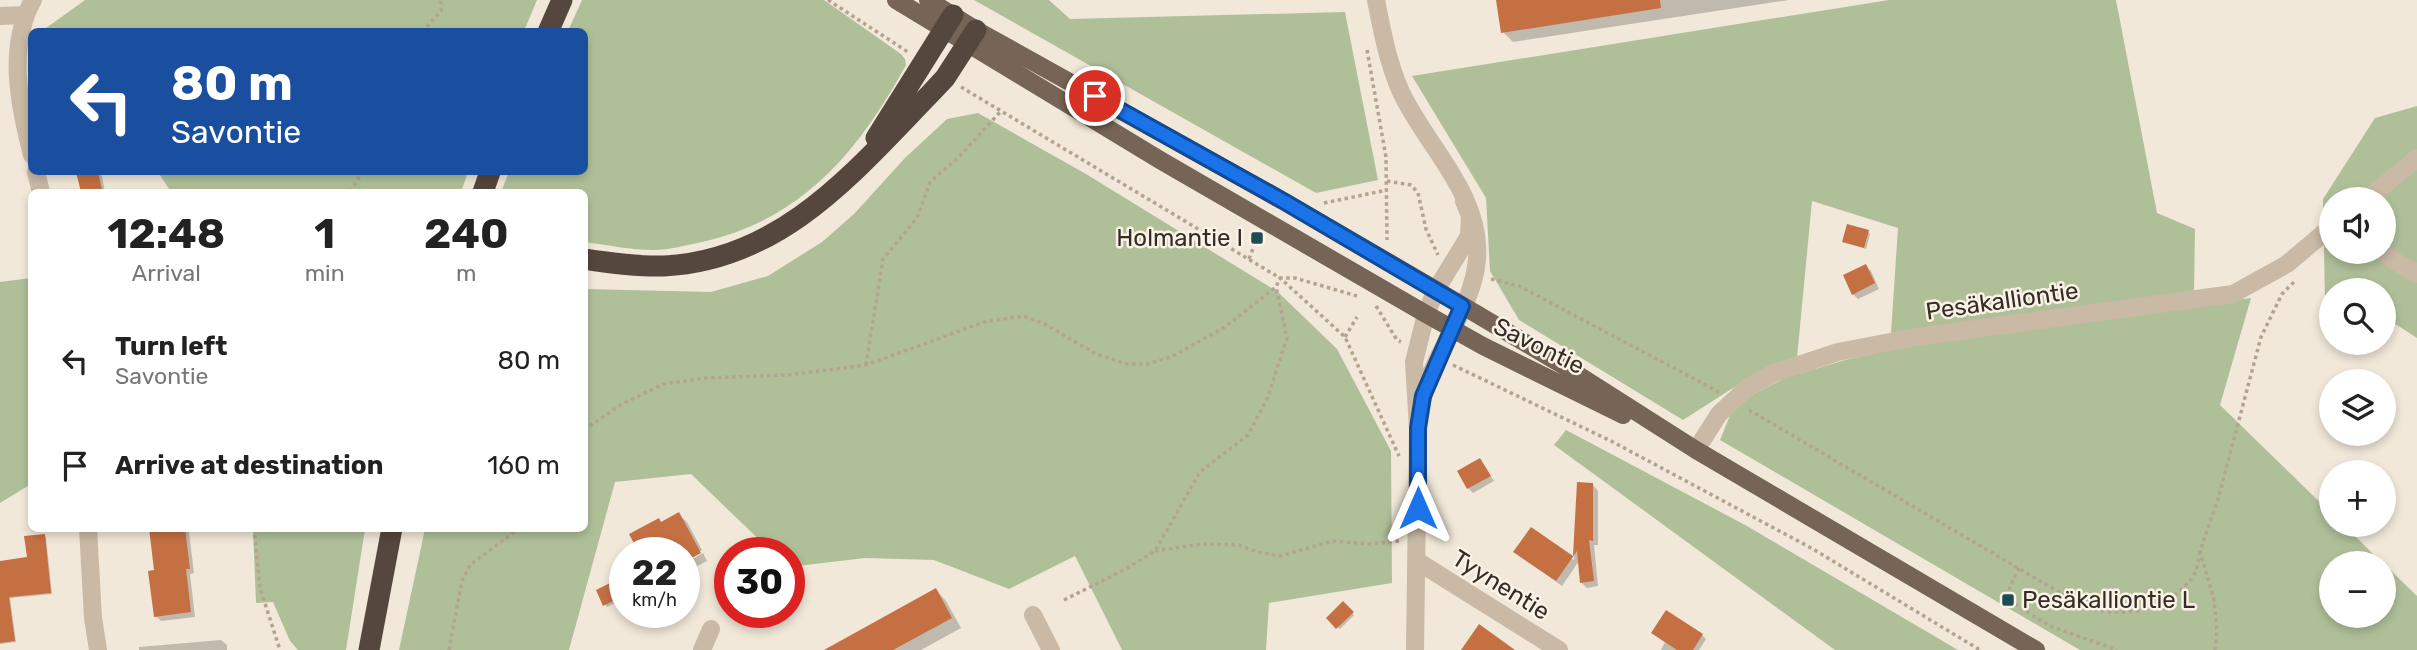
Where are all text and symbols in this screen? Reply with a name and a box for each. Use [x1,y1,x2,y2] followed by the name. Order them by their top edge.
[171,54,293,112] text: 80 m
[56,56,147,147] icon: left
[1065,66,1125,126] pin
[1076,77,1114,115] icon: arrive
[171,113,301,151] text: Savontie
[2319,187,2396,628] map controls
[2319,187,2396,264] button: sound
[108,209,225,259] text: 12:48
[314,209,335,259] text: 1
[424,209,508,259] text: 240
[1116,224,1243,252] place label: Holmantie I
[1249,230,1265,246] marker: Holmantie I
[132,259,201,287] text: Arrival
[305,259,345,287] text: min
[456,259,477,287] text: m
[1924,276,2080,326] street label: Pesäkalliontie
[2319,278,2396,355] button: search
[1489,312,1589,380] street label: Savontie
[115,331,227,362] text: Turn left
[56,342,94,380] icon: left
[497,345,560,376] text: 80 m
[115,362,209,390] text: Savontie
[2319,369,2396,446] button: layers
[56,447,94,485] icon: arrive
[115,450,383,481] text: Arrive at destination
[487,450,560,481] text: 160 m
[2319,460,2396,537] button: +
[1381,471,1455,545] position arrow
[714,537,805,628] speed limit sign: 30
[1447,544,1555,626] street label: Tyynentie
[2319,551,2396,628] button: −
[632,552,677,594] text: 22
[2022,586,2196,614] place label: Pesäkalliontie L
[632,589,677,611] text: km/h
[2000,592,2016,608] marker: Pesäkalliontie L

